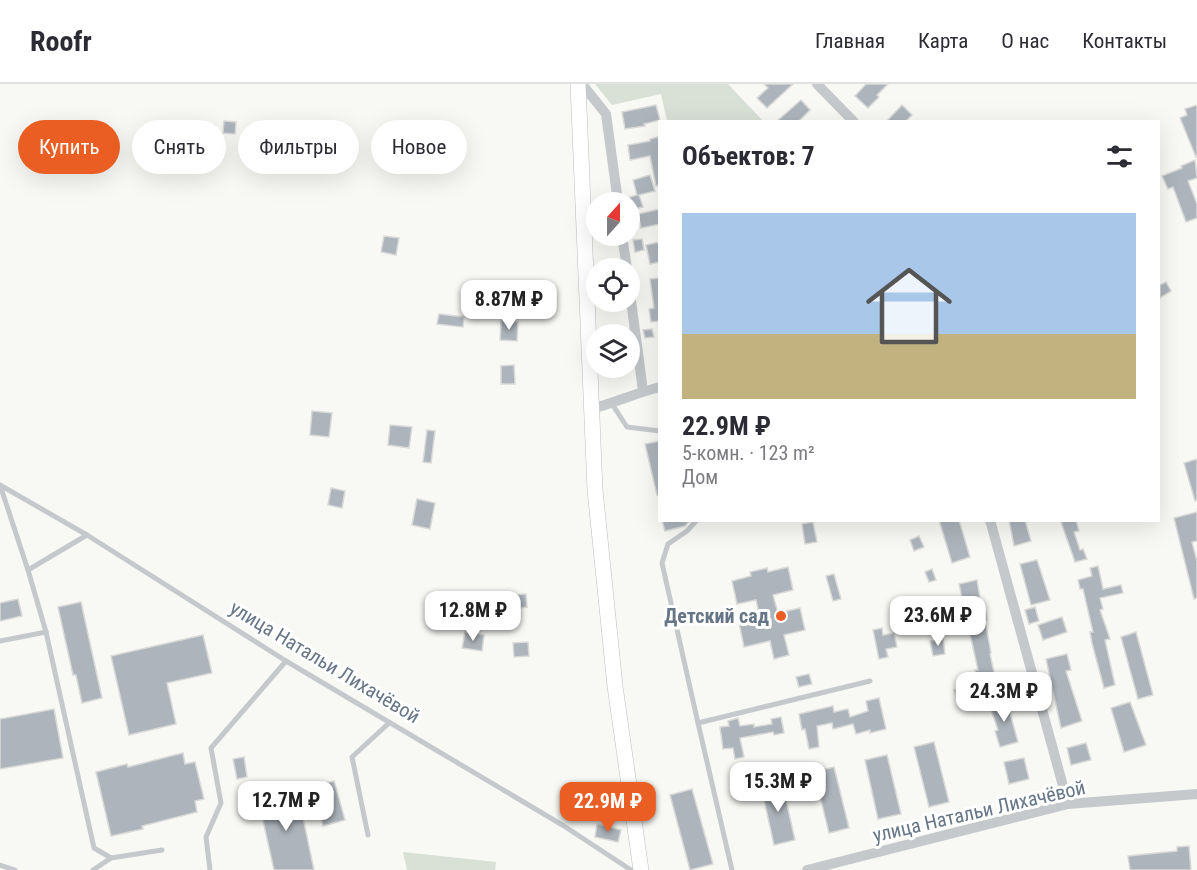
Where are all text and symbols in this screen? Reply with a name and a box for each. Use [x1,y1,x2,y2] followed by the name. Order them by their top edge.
[30,25,92,58] text: Roofr
[815,29,885,53] text: Главная
[918,29,968,53] text: Карта
[1001,29,1049,53] text: О нас
[1082,29,1167,53] text: Контакты
[18,120,120,174] chip: Купить
[132,120,226,174] chip: Снять
[238,120,359,174] chip: Фильтры
[371,120,467,174] chip: Новое
[1103,140,1136,173] icon: filters
[682,141,815,171] text: Объектов: 7
[586,192,640,246] north arrow
[586,192,640,378] map controls
[855,252,963,360] icon: home
[586,258,640,312] button: locate
[454,280,564,331] pin: 8.87M ₽
[475,287,543,311] text: 8.87M ₽
[586,324,640,378] button: layers
[682,411,771,441] text: 22.9M ₽
[682,441,815,465] text: 5-комн. · 123 m²
[682,465,718,489] text: Дом
[418,591,528,642] pin: 12.8M ₽
[226,596,424,728] street label: улица Натальи Лихачёвой
[883,596,993,647] pin: 23.6M ₽
[439,598,507,622] text: 12.8M ₽
[904,603,972,627] text: 23.6M ₽
[664,604,769,628] place label: Детский сад
[774,609,788,623] marker: Детский сад
[949,672,1059,723] pin: 24.3M ₽
[970,679,1038,703] text: 24.3M ₽
[723,762,833,813] pin: 15.3M ₽
[744,769,812,793] text: 15.3M ₽
[870,775,1088,847] street label: улица Натальи Лихачёвой
[231,781,341,832] pin: 12.7M ₽
[553,782,663,833] pin: 22.9M ₽
[252,788,320,812] text: 12.7M ₽
[574,789,642,813] text: 22.9M ₽

